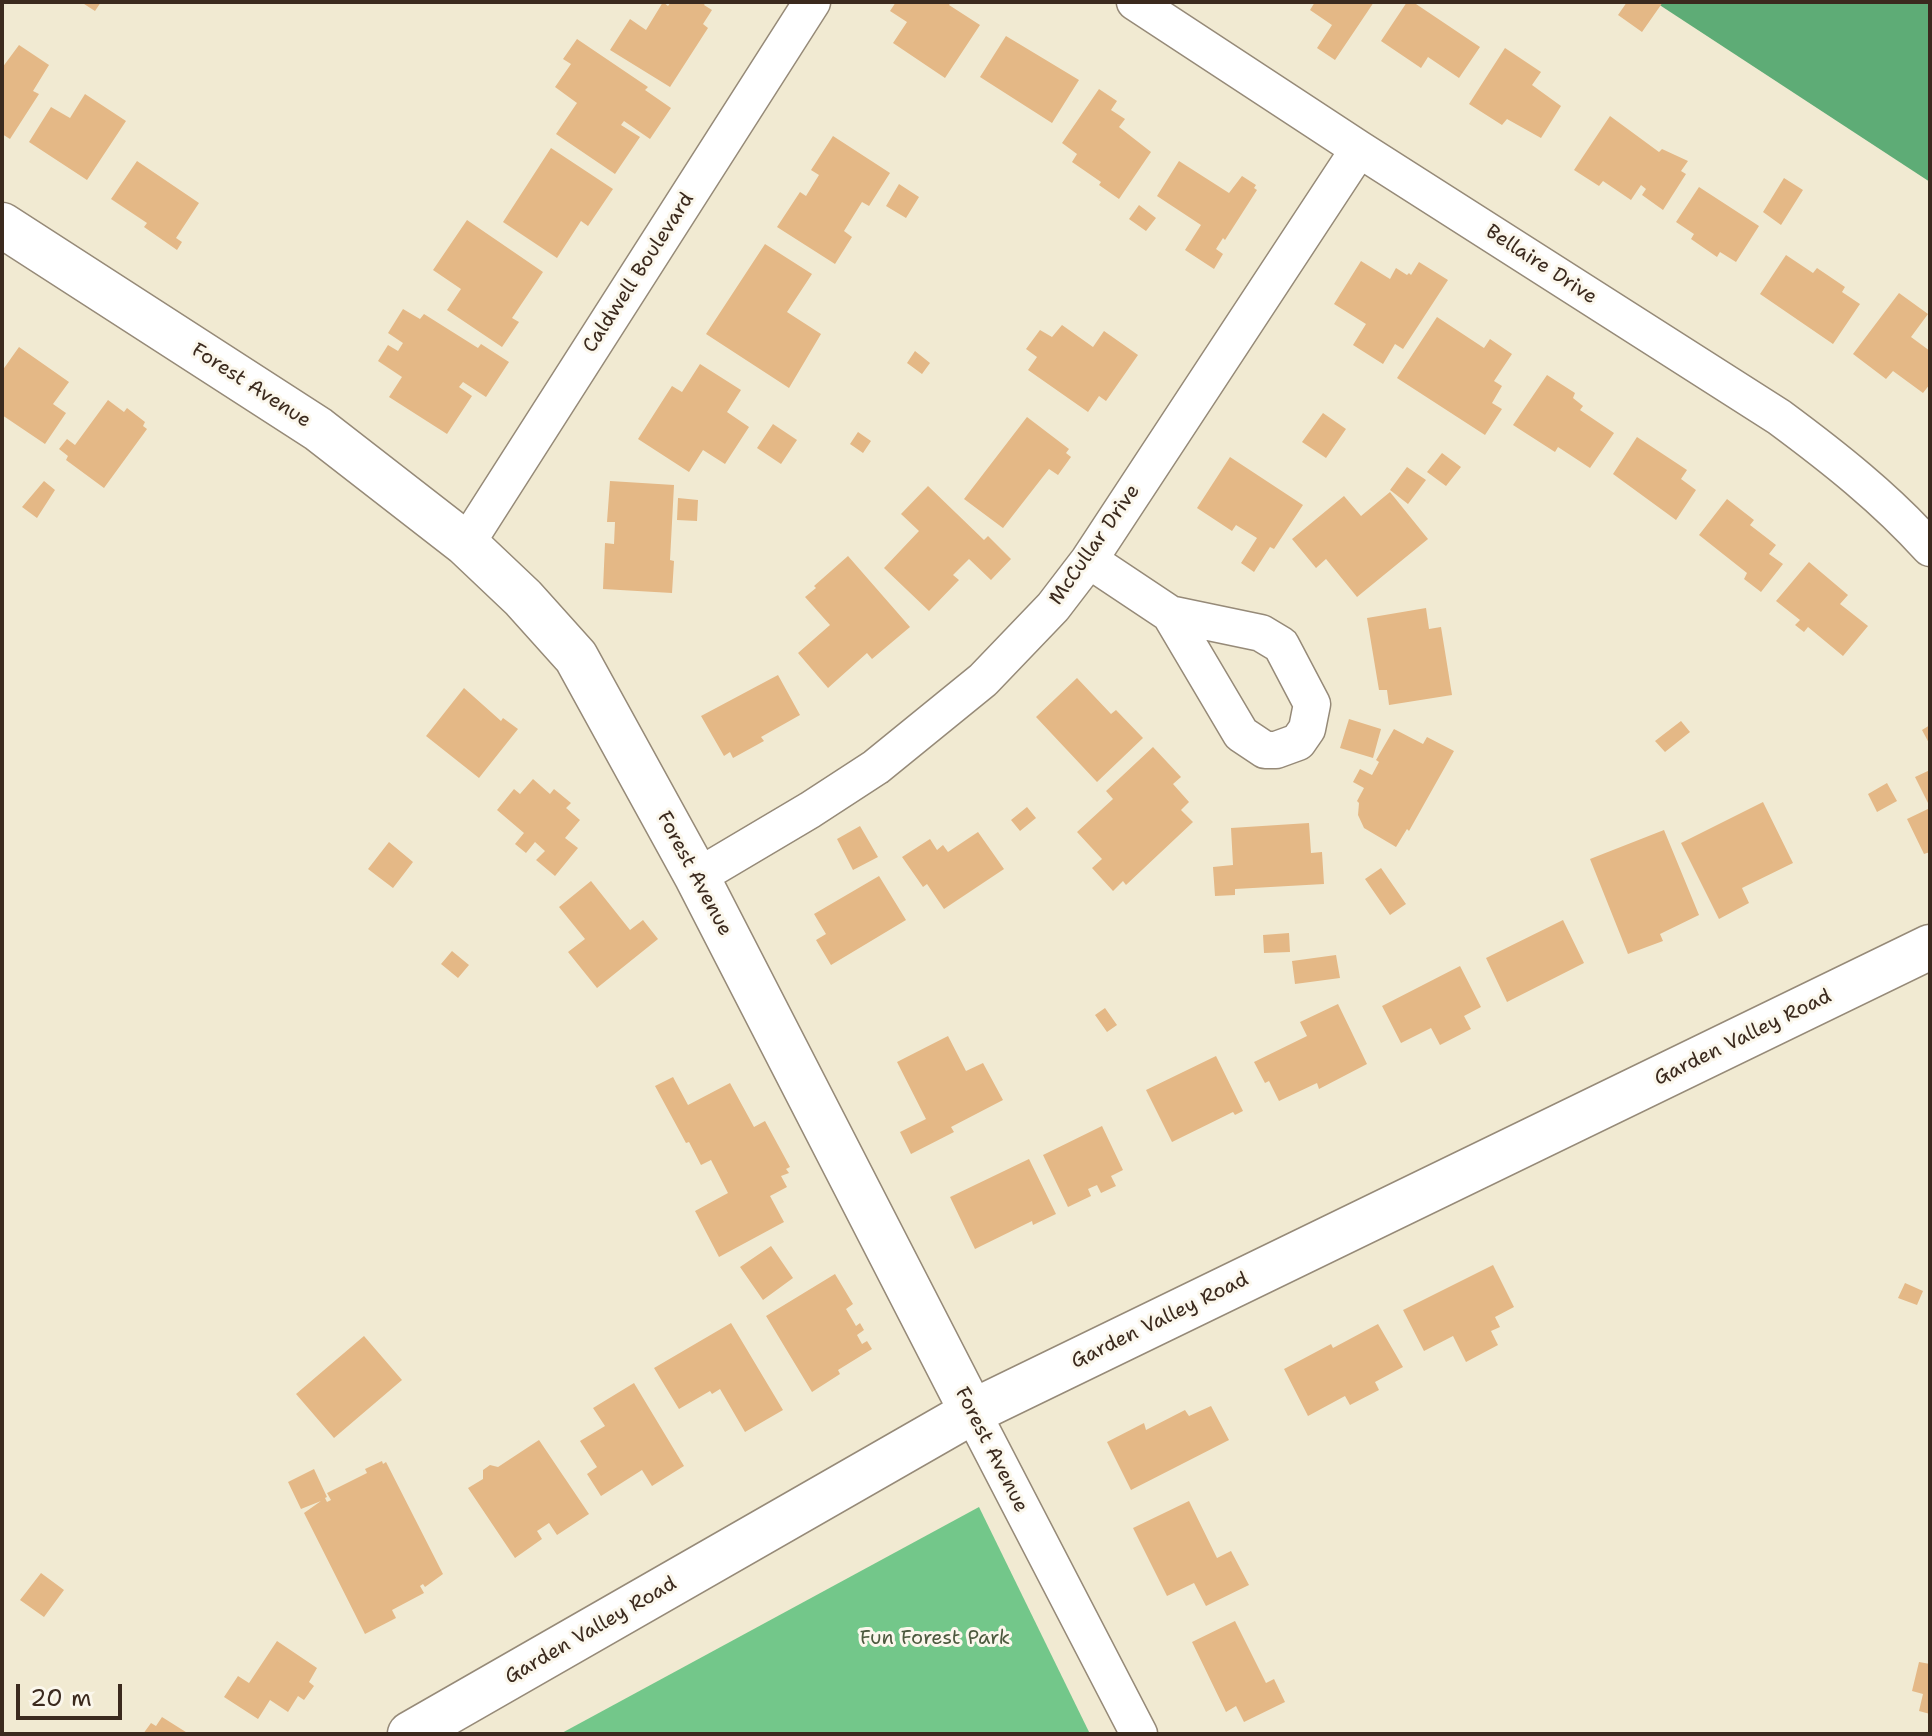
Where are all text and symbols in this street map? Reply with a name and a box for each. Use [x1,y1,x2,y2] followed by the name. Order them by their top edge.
[578,189,700,357] street label: Caldwell Boulevard
[1481,220,1601,310] street label: Bellaire Drive
[187,339,315,433] street label: Forest Avenue
[1045,480,1145,610] street label: McCullar Drive
[651,808,737,940] street label: Forest Avenue
[1650,985,1836,1091] street label: Garden Valley Road
[1067,1268,1253,1374] street label: Garden Valley Road
[949,1383,1033,1517] street label: Forest Avenue
[501,1572,681,1690] street label: Garden Valley Road
[860,1627,1010,1651] park label: Fun Forest Park
[20,1668,126,1718] scale bar
[30,1682,92,1714] text: 20 m

